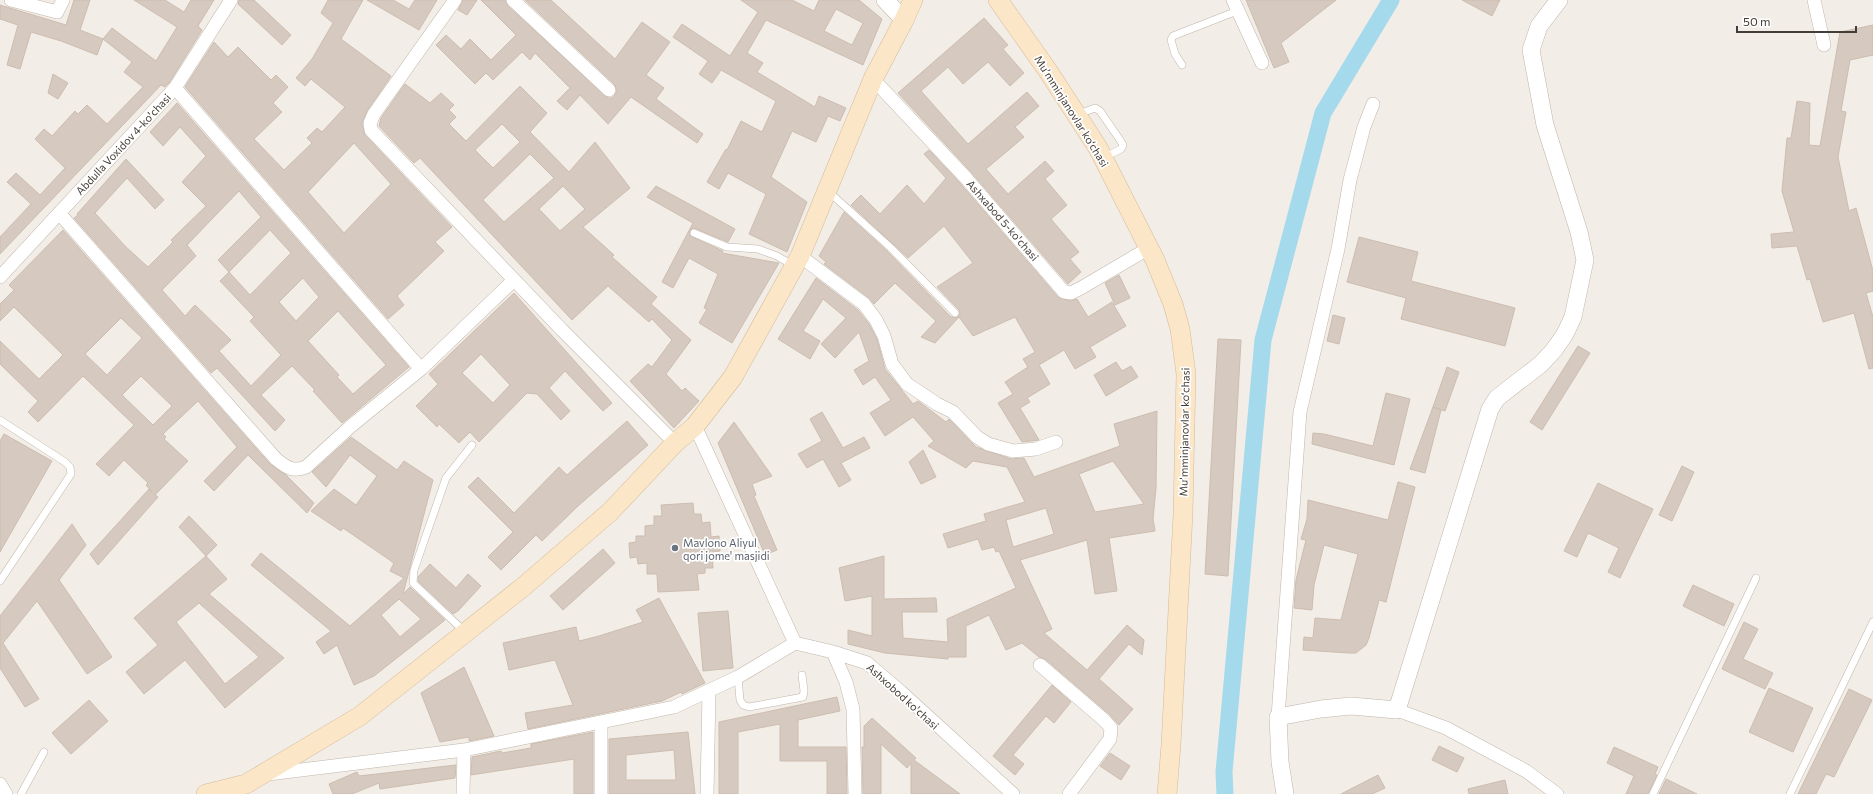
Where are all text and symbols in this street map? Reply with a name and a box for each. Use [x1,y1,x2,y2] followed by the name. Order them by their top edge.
[1737,8,1856,34] scale bar
[1743,14,1771,28] text: 50 m
[1032,53,1112,169] street label: Mu’mminjanovlar ko‘chasi
[73,91,173,197] street label: Abdulla Voxidov 4-ko'chasi
[964,177,1042,263] street label: Ashxabod 5-ko'chasi
[1176,367,1192,497] street label: Mu’mminjanovlar ko‘chasi
[683,536,770,562] place label: Mavlono Aliyul qori jome' masjidi
[670,543,680,553] marker: Mavlono Aliyul qori jome' masjidi
[864,660,942,732] street label: Ashxobod ko'chasi

